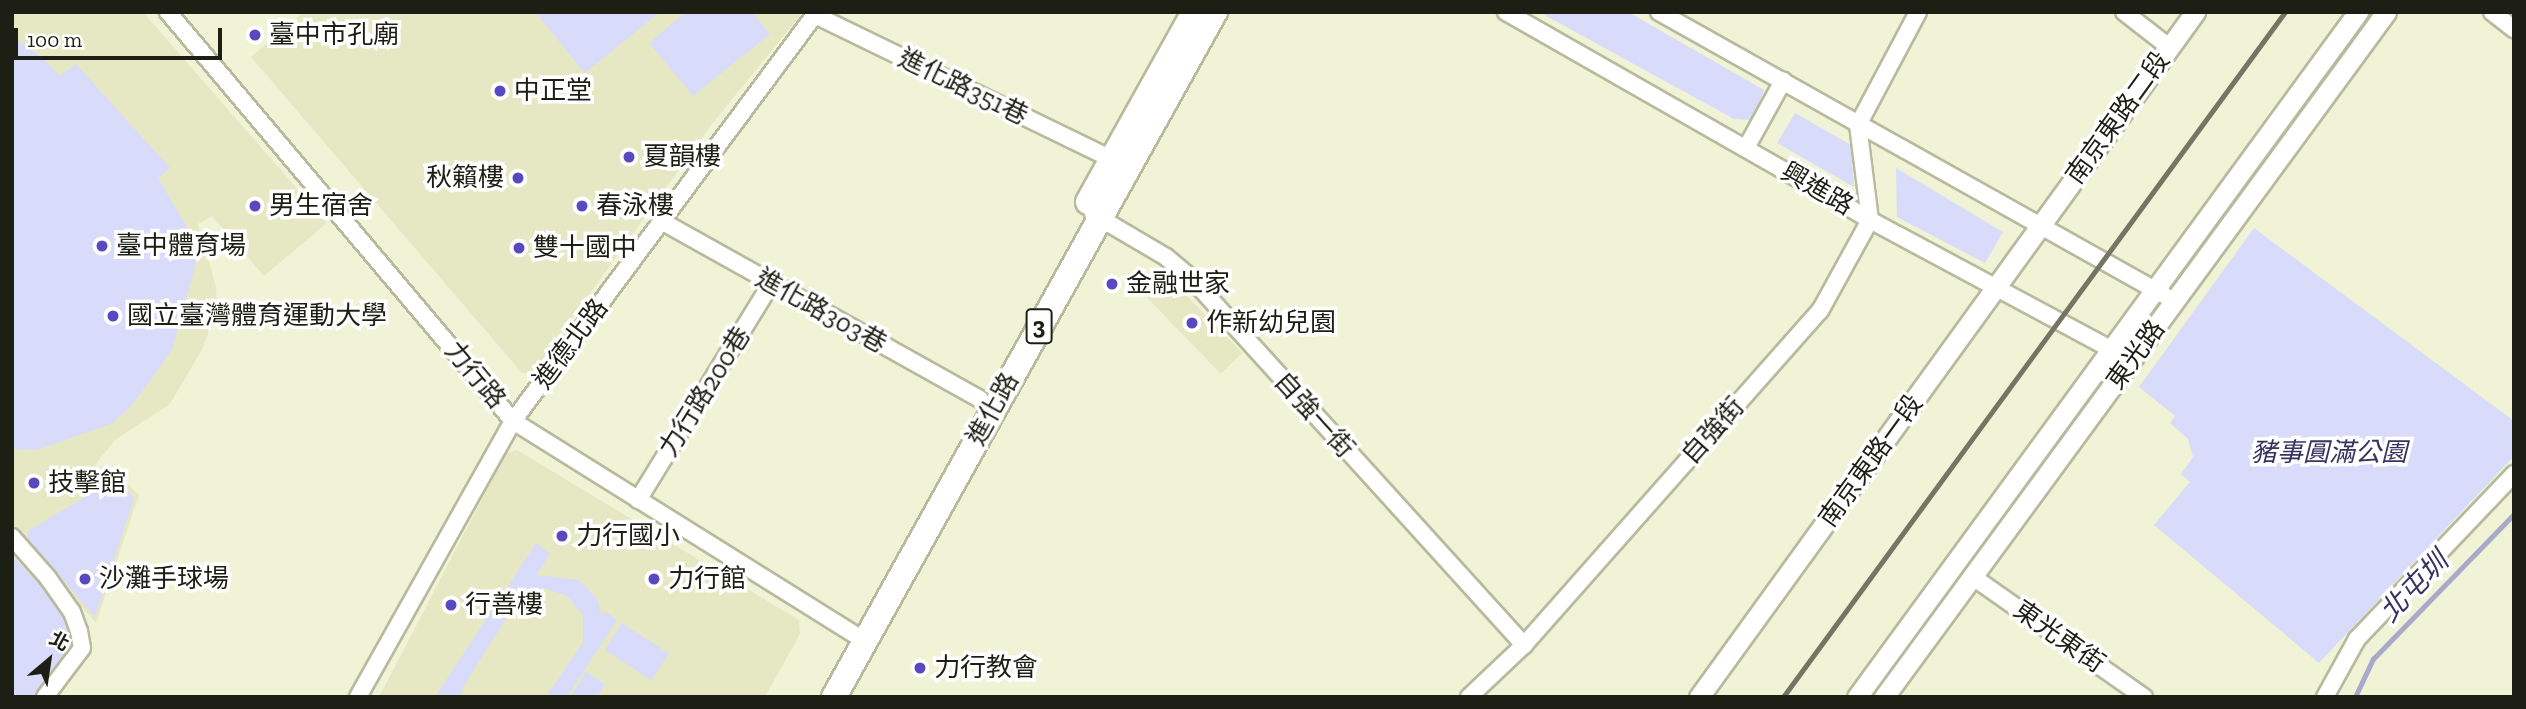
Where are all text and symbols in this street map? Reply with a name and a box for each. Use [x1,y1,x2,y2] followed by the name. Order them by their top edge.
[18,14,226,58] scale bar
[269,19,399,51] place label: 臺中市孔廟
[27,27,82,52] text: 100 m
[247,27,263,43] marker: 臺中市孔廟
[893,42,1033,132] street label: 進化路351巷
[2060,46,2176,190] street label: 南京東路二段
[514,75,592,107] place label: 中正堂
[492,83,508,99] marker: 中正堂
[643,141,721,173] place label: 夏韻樓
[621,149,637,165] marker: 夏韻樓
[1775,156,1859,222] street label: 興進路
[426,162,504,194] place label: 秋籟樓
[510,170,526,186] marker: 秋籟樓
[269,190,373,222] place label: 男生宿舍
[596,190,674,222] place label: 春泳樓
[247,198,263,214] marker: 男生宿舍
[574,198,590,214] marker: 春泳樓
[116,230,246,262] place label: 臺中體育場
[533,232,637,264] place label: 雙十國中
[94,238,110,254] marker: 臺中體育場
[511,240,527,256] marker: 雙十國中
[750,262,892,360] street label: 進化路303巷
[1126,268,1230,300] place label: 金融世家
[1104,276,1120,292] marker: 金融世家
[527,293,615,395] street label: 進德北路
[127,300,387,332] place label: 國立臺灣體育運動大學
[1025,306,1053,346] road number: 3
[1206,307,1336,339] place label: 作新幼兒園
[105,308,121,324] marker: 國立臺灣體育運動大學
[2100,314,2172,396] street label: 東光路
[1184,315,1200,331] marker: 作新幼兒園
[653,321,757,463] street label: 力行路200巷
[438,335,512,415] street label: 力行路
[1268,366,1360,464] street label: 自強一街
[960,367,1026,451] street label: 進化路
[1813,389,1929,533] street label: 南京東路一段
[1675,392,1751,470] street label: 自強街
[2251,437,2407,469] park label: 豬事圓滿公園
[48,467,126,499] place label: 技擊館
[26,475,42,491] marker: 技擊館
[576,520,680,552] place label: 力行國小
[554,528,570,544] marker: 力行國小
[2373,545,2455,629] water label: 北屯圳
[99,563,229,595] place label: 沙灘手球場
[668,563,746,595] place label: 力行館
[77,571,93,587] marker: 沙灘手球場
[646,571,662,587] marker: 力行館
[465,589,543,621] place label: 行善樓
[2007,594,2111,680] street label: 東光東街
[443,597,459,613] marker: 行善樓
[14,625,84,695] north arrow
[46,627,73,656] text: 北
[934,652,1038,684] place label: 力行教會
[912,660,928,676] marker: 力行教會

